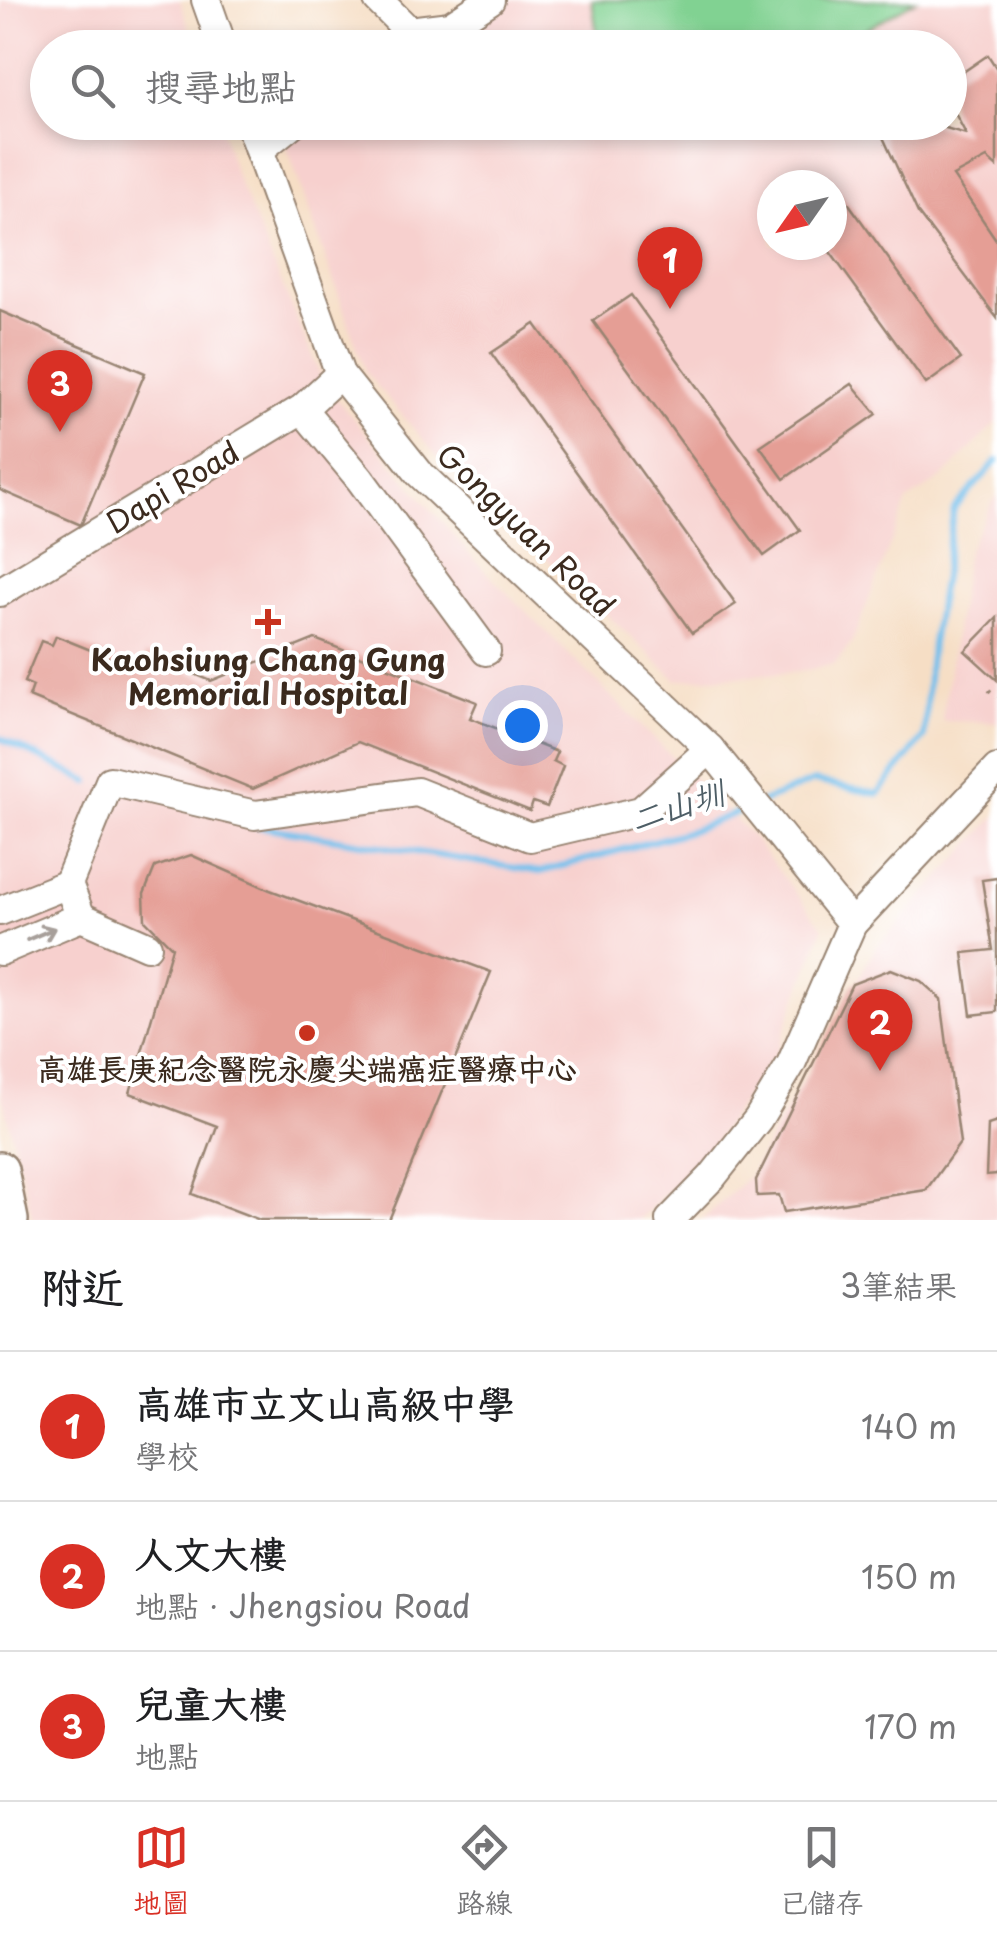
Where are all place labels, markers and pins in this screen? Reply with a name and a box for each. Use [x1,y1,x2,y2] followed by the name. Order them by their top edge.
[638,226,702,309] pin: 1
[28,350,92,432] pin: 3
[255,609,281,635] marker: Kaohsiung Chang Gung Memorial Hospital
[91,636,445,715] place label: Kaohsiung Chang Gung Memorial Hospital
[848,988,912,1071] pin: 2
[296,1022,318,1044] marker: 高雄長庚紀念醫院永慶尖端癌症醫療中心
[37,1045,577,1090] place label: 高雄長庚紀念醫院永慶尖端癌症醫療中心

